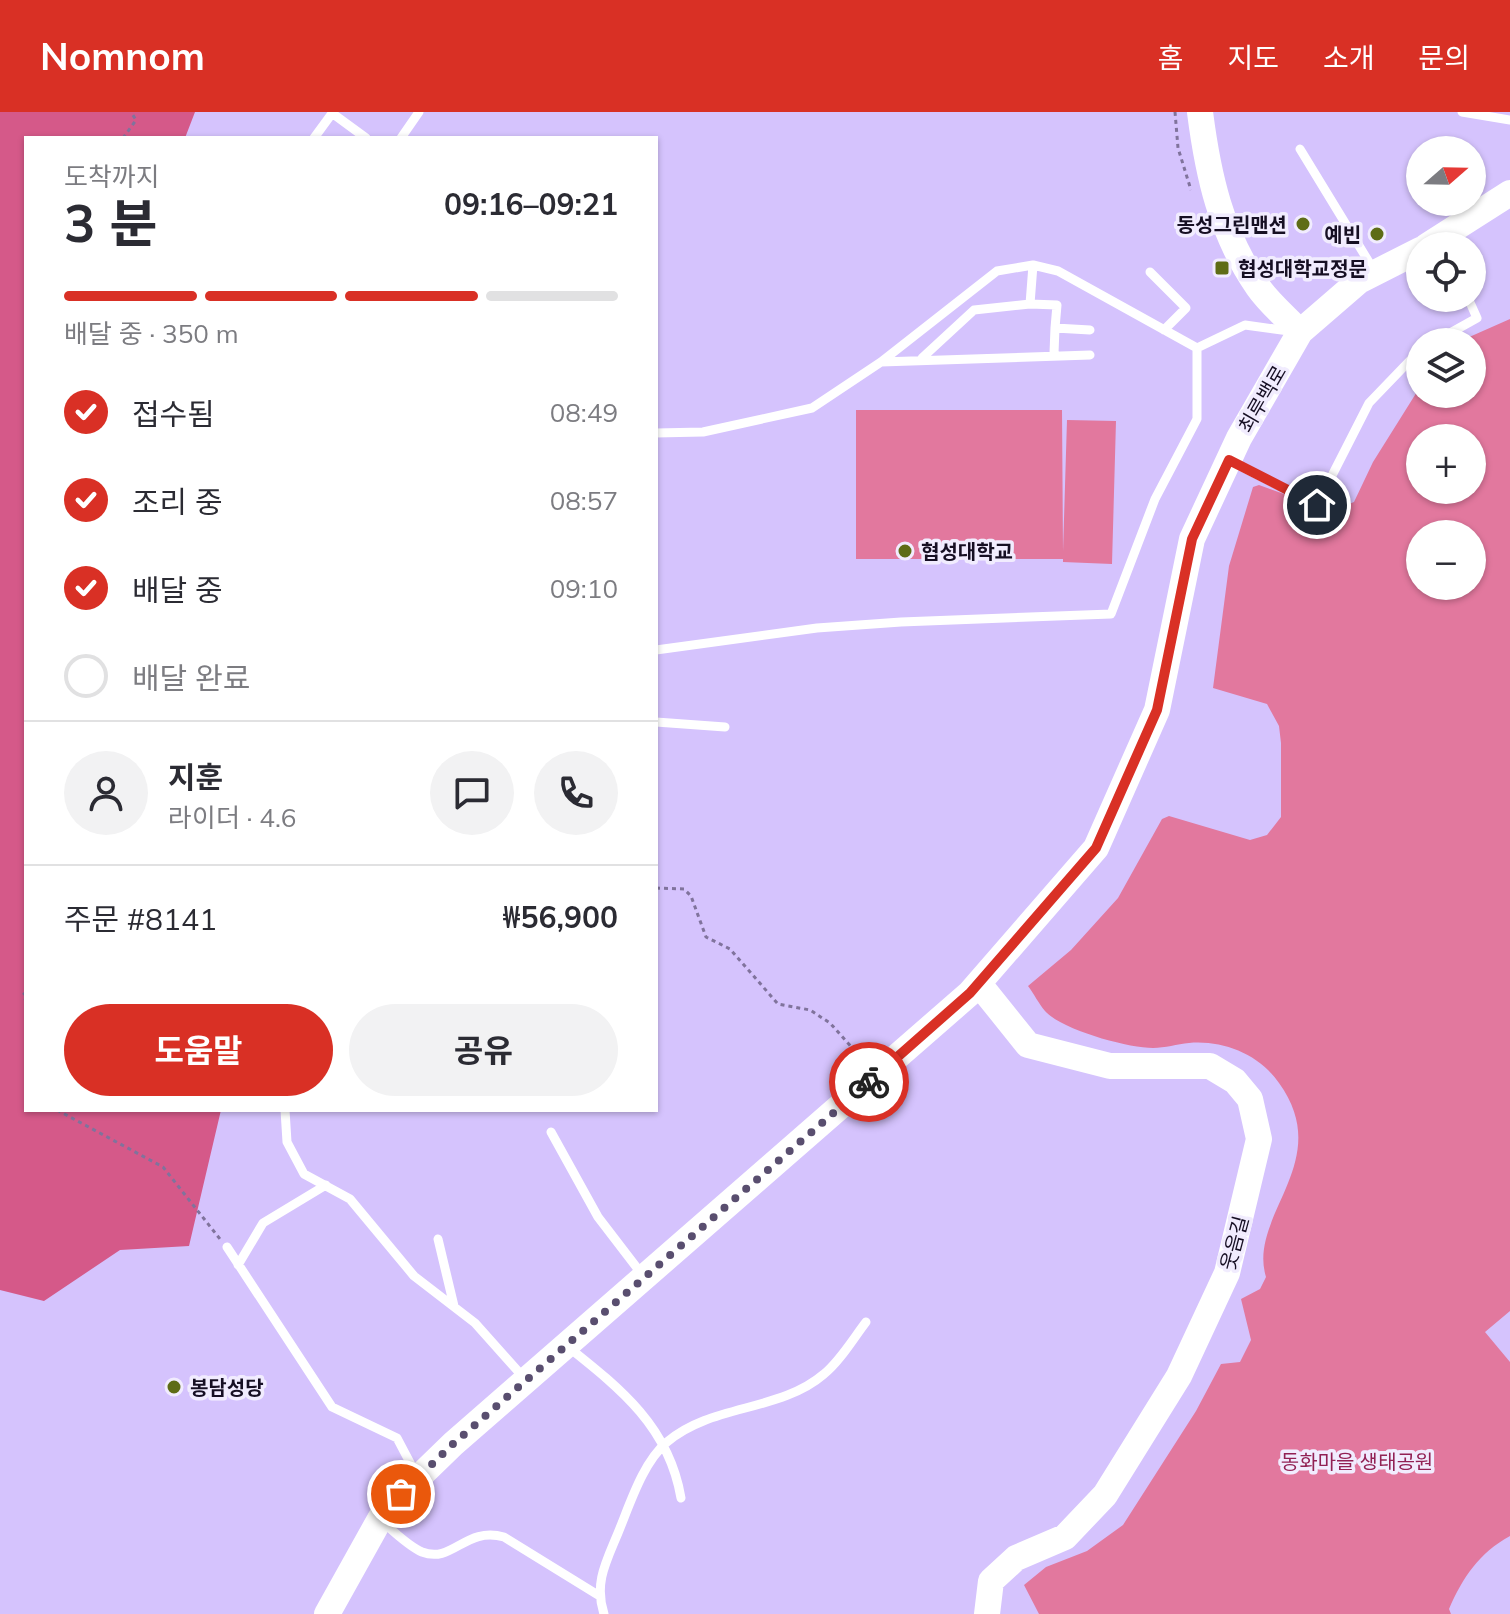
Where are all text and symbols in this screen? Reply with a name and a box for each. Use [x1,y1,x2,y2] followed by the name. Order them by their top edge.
[40,32,205,80] text: Nomnom
[1158,40,1183,75] text: 홈
[1227,40,1279,75] text: 지도
[1323,40,1374,75] text: 소개
[1418,40,1470,75] text: 문의
[1406,136,1486,216] north arrow
[1406,136,1486,600] map controls
[64,160,160,193] text: 도착까지
[444,185,618,223] text: 09:16–09:21
[64,190,157,255] text: 3 분
[1177,212,1287,237] place label: 동성그린맨션
[1294,215,1312,233] marker: 동성그린맨션
[1324,222,1361,247] place label: 예빈
[1368,225,1386,243] marker: 예빈
[1406,232,1486,312] button: locate
[1238,256,1367,281] place label: 협성대학교정문
[1213,259,1231,277] marker: 협성대학교정문
[64,317,239,350] text: 배달 중 · 350 m
[1406,328,1486,408] button: layers
[1233,361,1291,437] street label: 최루백로
[64,390,108,434] icon: check
[132,395,215,433] text: 접수됨
[550,396,618,429] text: 08:49
[1406,424,1486,504] button: +
[1283,471,1351,539] pin
[64,478,108,522] icon: check
[132,483,223,521] text: 조리 중
[1295,483,1339,527] icon: home
[550,484,618,517] text: 08:57
[1406,520,1486,600] button: −
[921,539,1013,564] place label: 협성대학교
[896,542,914,560] marker: 협성대학교
[64,566,108,610] icon: check
[132,571,223,609] text: 배달 중
[550,572,618,605] text: 09:10
[132,659,250,697] text: 배달 완료
[64,751,148,835] button: person
[430,751,514,835] button: chat
[534,751,618,835] button: phone
[168,758,223,796] text: 지훈
[168,801,296,834] text: 라이더 · 4.6
[503,898,618,936] text: ₩56,900
[64,900,217,938] text: 주문 #8141
[64,1004,333,1096] button: 도움말
[349,1004,618,1096] button: 공유
[829,1042,909,1122] courier
[847,1060,891,1104] icon: bike
[1215,1213,1253,1273] street label: 웃음길
[190,1375,264,1400] place label: 봉담성당
[165,1378,183,1396] marker: 봉담성당
[1281,1449,1433,1474] park label: 동화마을 생태공원
[367,1460,435,1528] pin
[379,1472,423,1516] icon: bag

